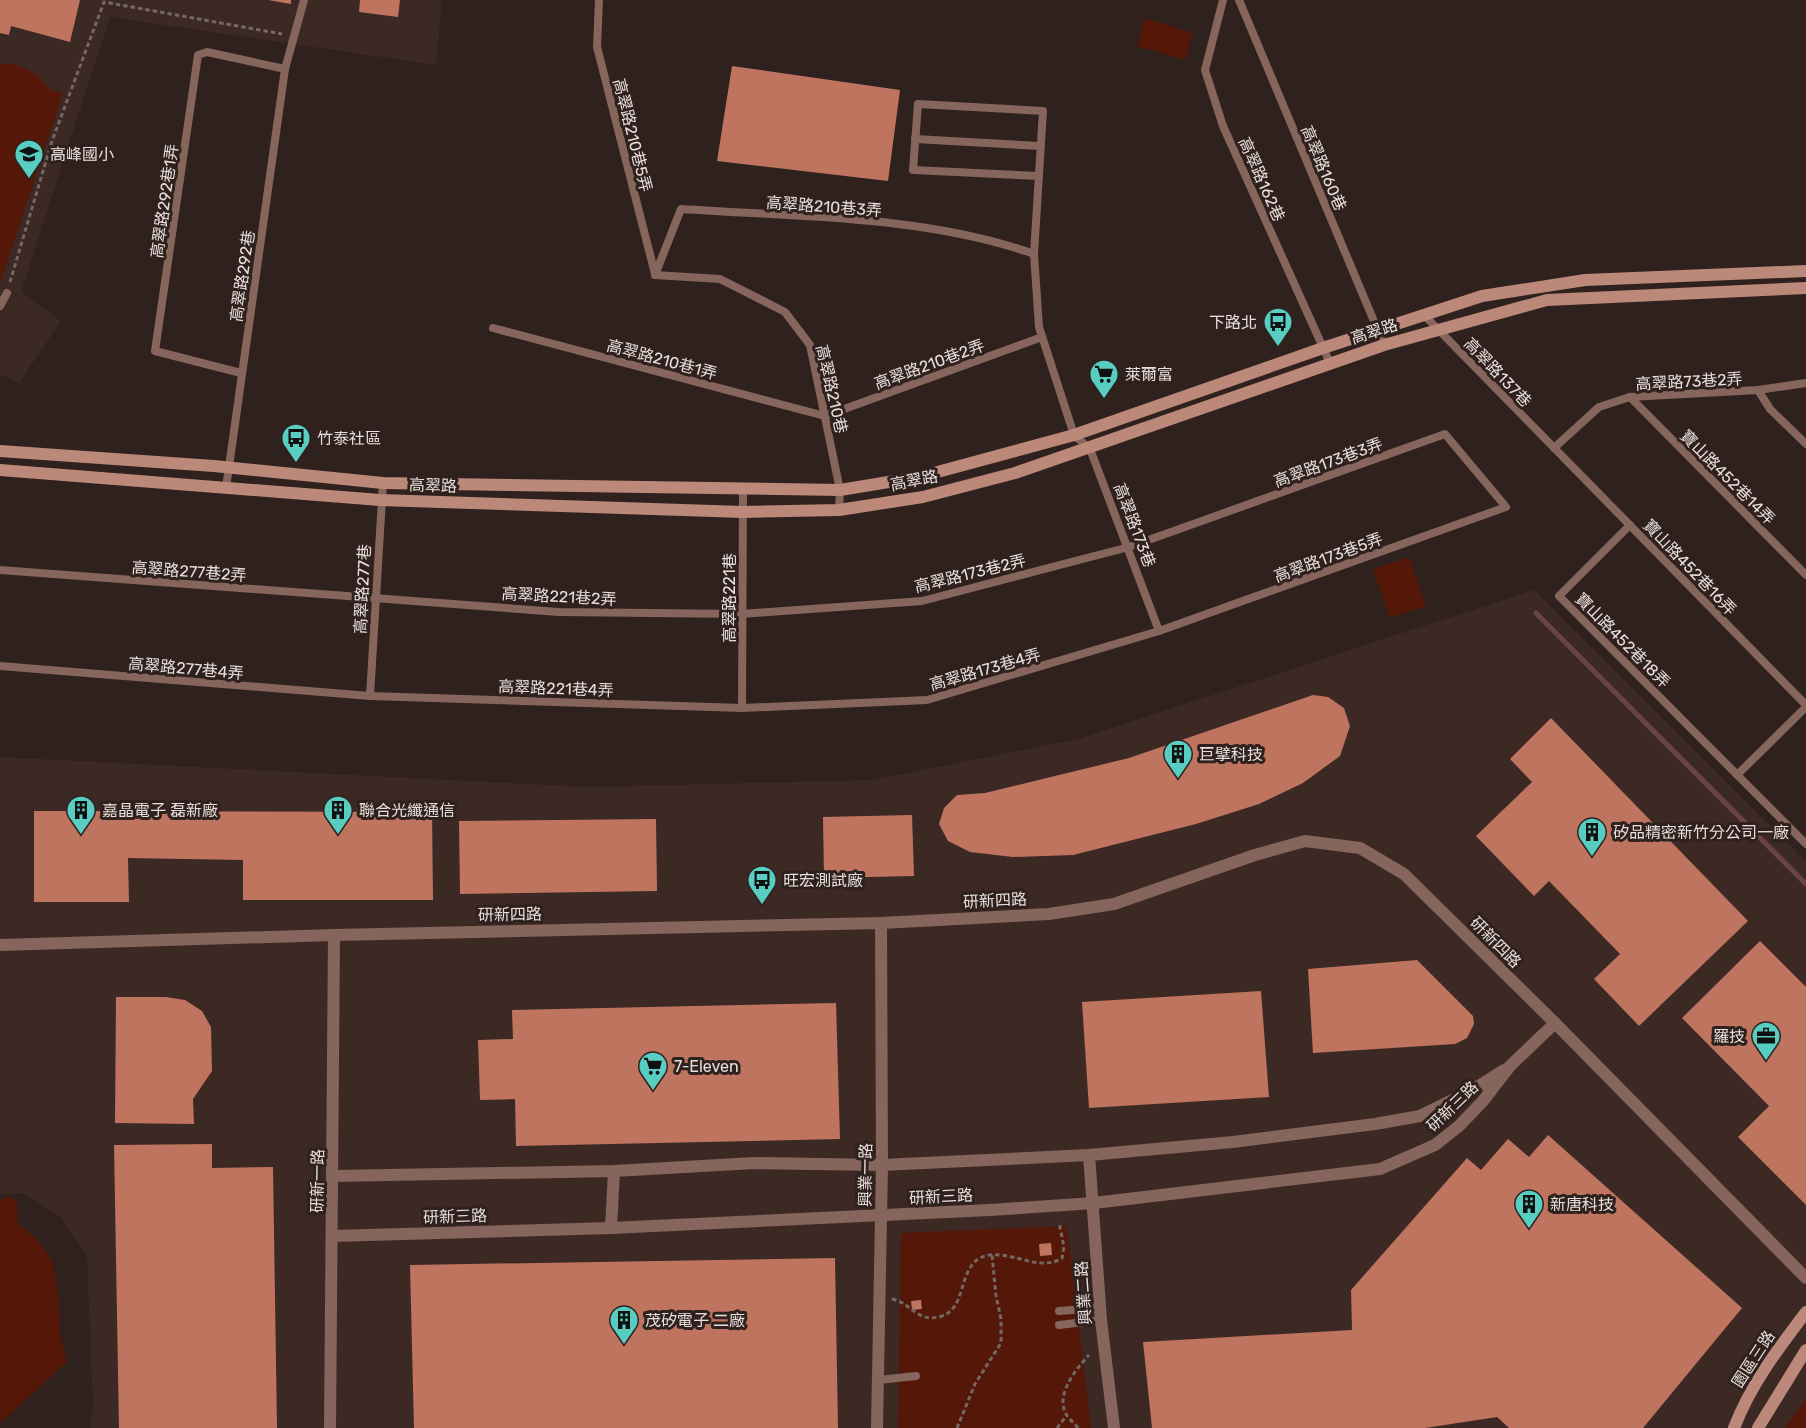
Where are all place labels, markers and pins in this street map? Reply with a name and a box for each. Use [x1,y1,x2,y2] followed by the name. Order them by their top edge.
[13,138,45,180] school or university icon: 高峰國小
[50,145,114,164] place label: 高峰國小
[1262,306,1294,348] bus stop icon: 下路北
[1209,313,1257,332] place label: 下路北
[1088,358,1120,400] supermarket icon: 萊爾富
[1125,365,1173,384] place label: 萊爾富
[280,422,312,464] bus stop icon: 竹泰社區
[317,429,381,448] place label: 竹泰社區
[1162,738,1194,780] building icon: 巨擘科技
[1199,745,1263,764] place label: 巨擘科技
[65,794,97,836] building icon: 嘉晶電子 磊新廠
[322,794,354,836] building icon: 聯合光纖通信
[102,801,218,820] place label: 嘉晶電子 磊新廠
[359,801,455,820] place label: 聯合光纖通信
[1576,816,1608,858] building icon: 矽品精密新竹分公司一廠
[1613,823,1789,842] place label: 矽品精密新竹分公司一廠
[746,864,778,906] bus stop icon: 旺宏測試廠
[783,871,863,890] place label: 旺宏測試廠
[1750,1020,1782,1062] office icon: 羅技
[1713,1027,1745,1046] place label: 羅技
[637,1050,669,1092] supermarket icon: 7-Eleven
[674,1057,739,1076] place label: 7-Eleven
[1513,1188,1545,1230] building icon: 新唐科技
[1550,1195,1614,1214] place label: 新唐科技
[608,1304,640,1346] building icon: 茂矽電子 二廠
[645,1311,745,1330] place label: 茂矽電子 二廠

